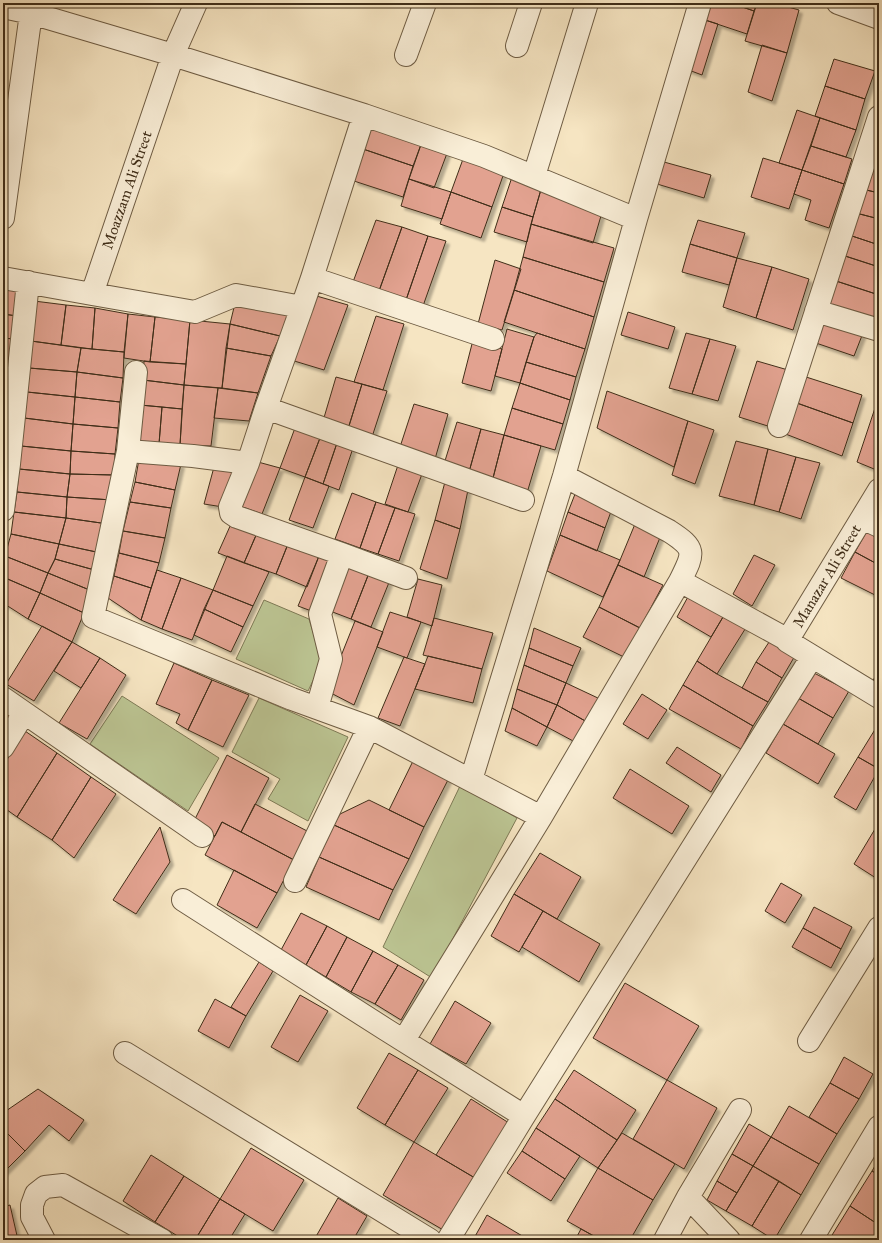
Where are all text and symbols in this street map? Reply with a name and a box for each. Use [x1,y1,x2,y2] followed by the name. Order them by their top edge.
[98,128,156,252] street label: Moazzam Ali Street
[789,521,865,631] street label: Manazar Ali Street

